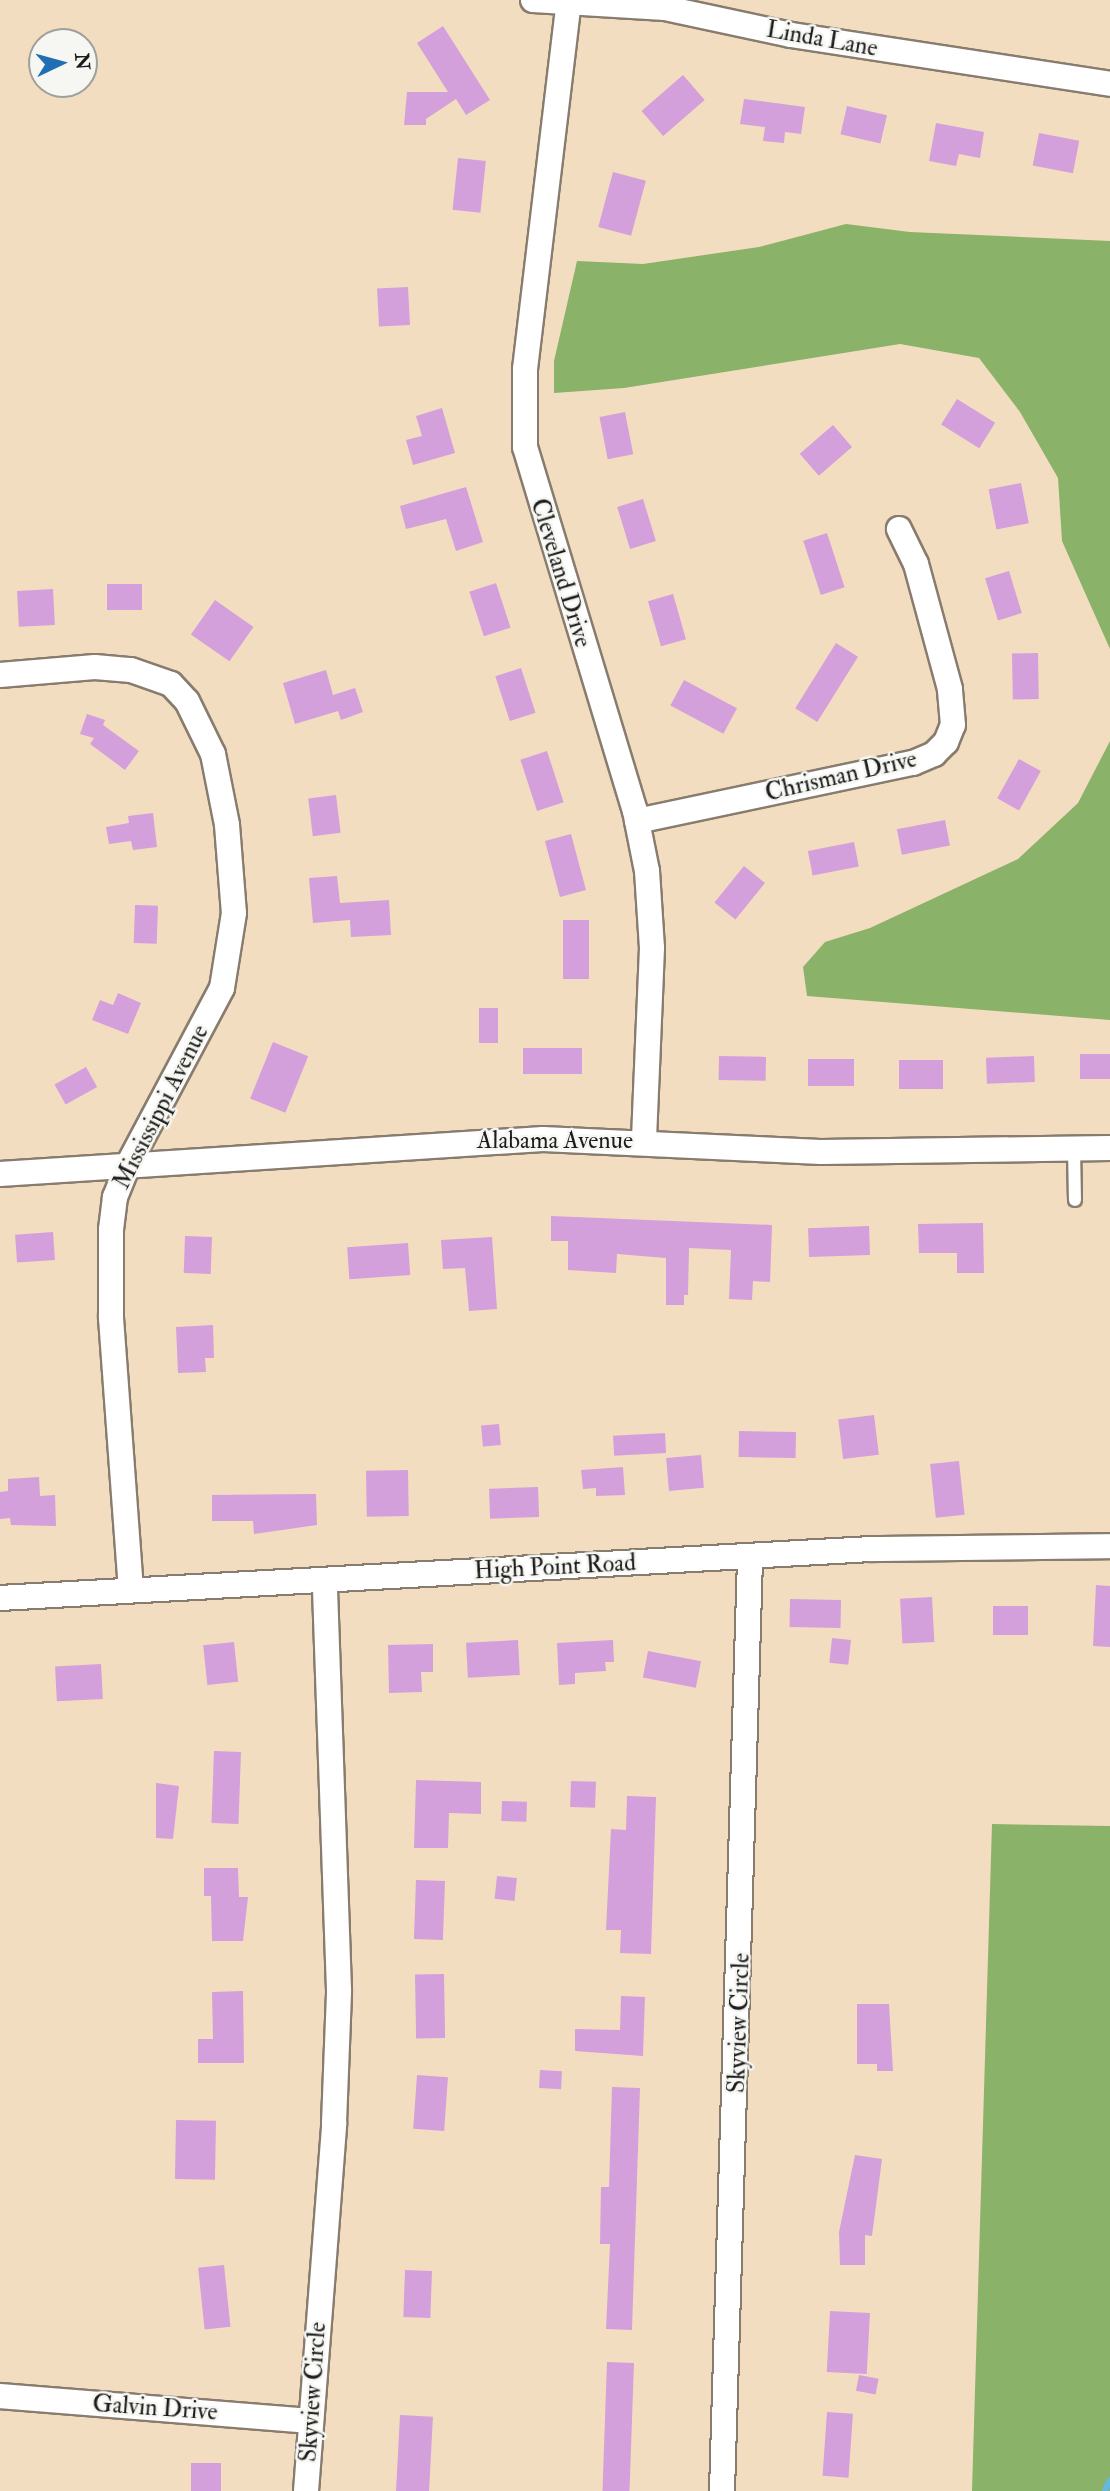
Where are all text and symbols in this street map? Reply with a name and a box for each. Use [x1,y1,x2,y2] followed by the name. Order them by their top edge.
[764,15,880,63] street label: Linda Lane
[28,28,98,98] north arrow
[69,52,95,71] text: N
[525,495,597,651] street label: Cleveland Drive
[762,745,920,807] street label: Chrisman Drive
[107,1020,215,1194] street label: Mississippi Avenue
[477,1127,633,1155] street label: Alabama Avenue
[473,1548,637,1586] street label: High Point Road
[722,1952,756,2094] street label: Skyview Circle
[294,2321,332,2463] street label: Skyview Circle
[92,2389,218,2427] street label: Galvin Drive

